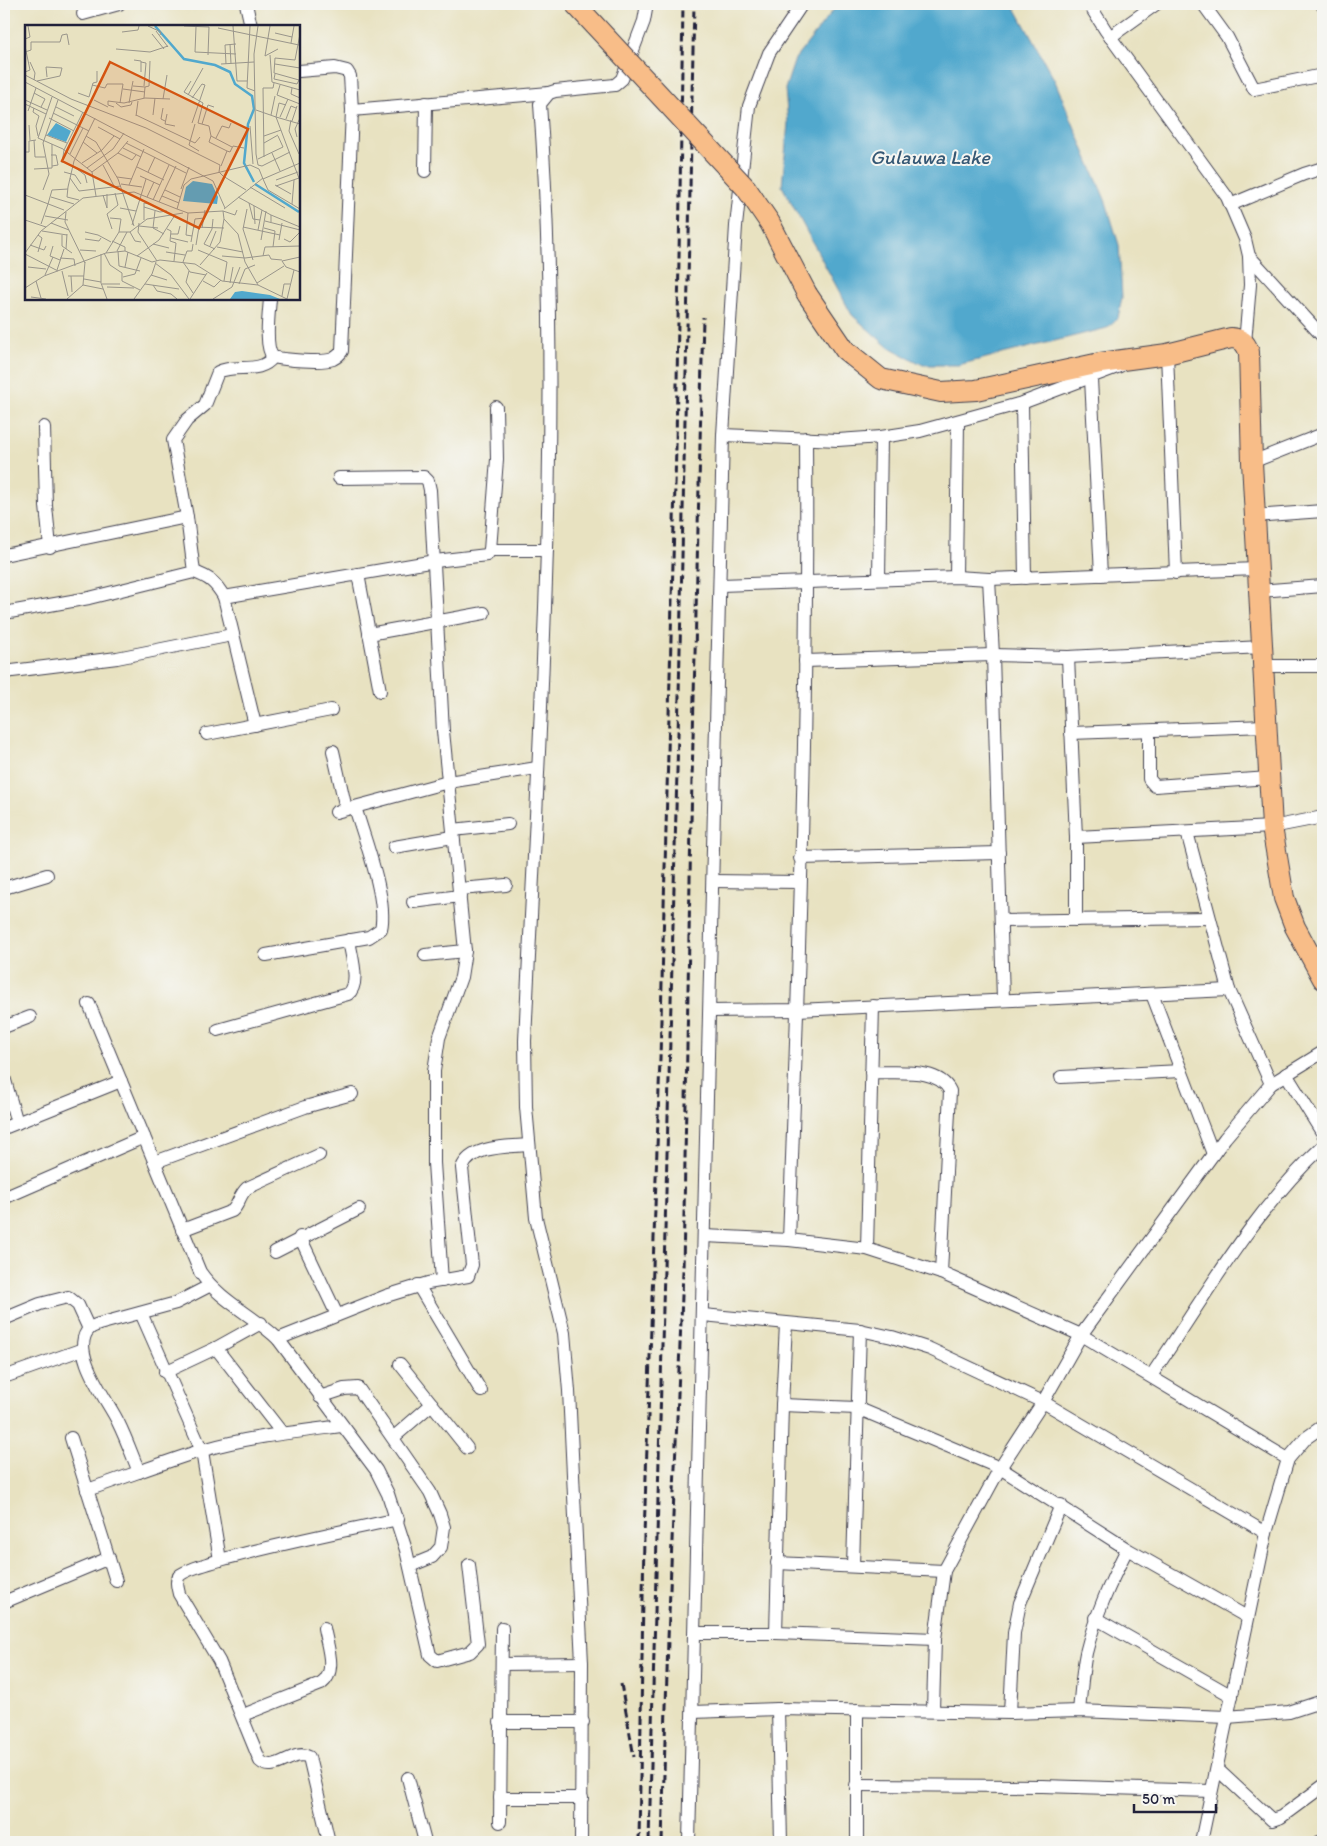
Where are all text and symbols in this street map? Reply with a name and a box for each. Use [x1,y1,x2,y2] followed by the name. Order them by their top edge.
[25,25,300,300] inset map
[870,145,991,169] water label: Gulauwa Lake
[1134,1781,1217,1813] scale bar
[1142,1790,1175,1808] text: 50 m

